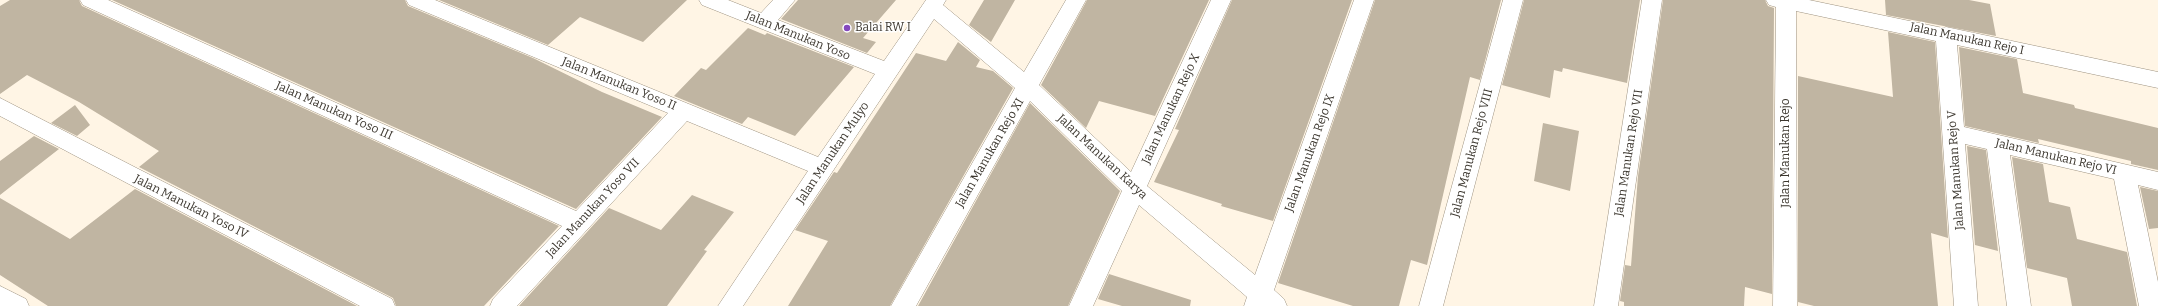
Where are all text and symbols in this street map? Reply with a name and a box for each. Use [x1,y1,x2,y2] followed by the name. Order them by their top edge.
[744,8,852,64] street label: Jalan Manukan Yoso
[1909,20,2025,58] street label: Jalan Manukan Rejo I
[855,21,911,35] place label: Balai RW I
[842,23,852,33] marker: Balai RW I
[1139,52,1203,166] street label: Jalan Manukan Rejo X
[560,54,678,114] street label: Jalan Manukan Yoso II
[273,79,395,143] street label: Jalan Manukan Yoso III
[1448,87,1496,219] street label: Jalan Manukan Rejo VIII
[1612,89,1646,217] street label: Jalan Manukan Rejo VII
[1282,92,1338,214] street label: Jalan Manukan Rejo IX
[953,96,1027,210] street label: Jalan Manukan Rejo XI
[1779,98,1793,208] street label: Jalan Manukan Rejo
[794,99,872,207] street label: Jalan Manukan Mulyo
[1945,110,1967,230] street label: Jalan Manukan Rejo V
[1054,112,1150,202] street label: Jalan Manukan Karya
[1994,136,2118,178] street label: Jalan Manukan Rejo VI
[543,155,643,261] street label: Jalan Manukan Yoso VII
[132,172,250,242] street label: Jalan Manukan Yoso IV

